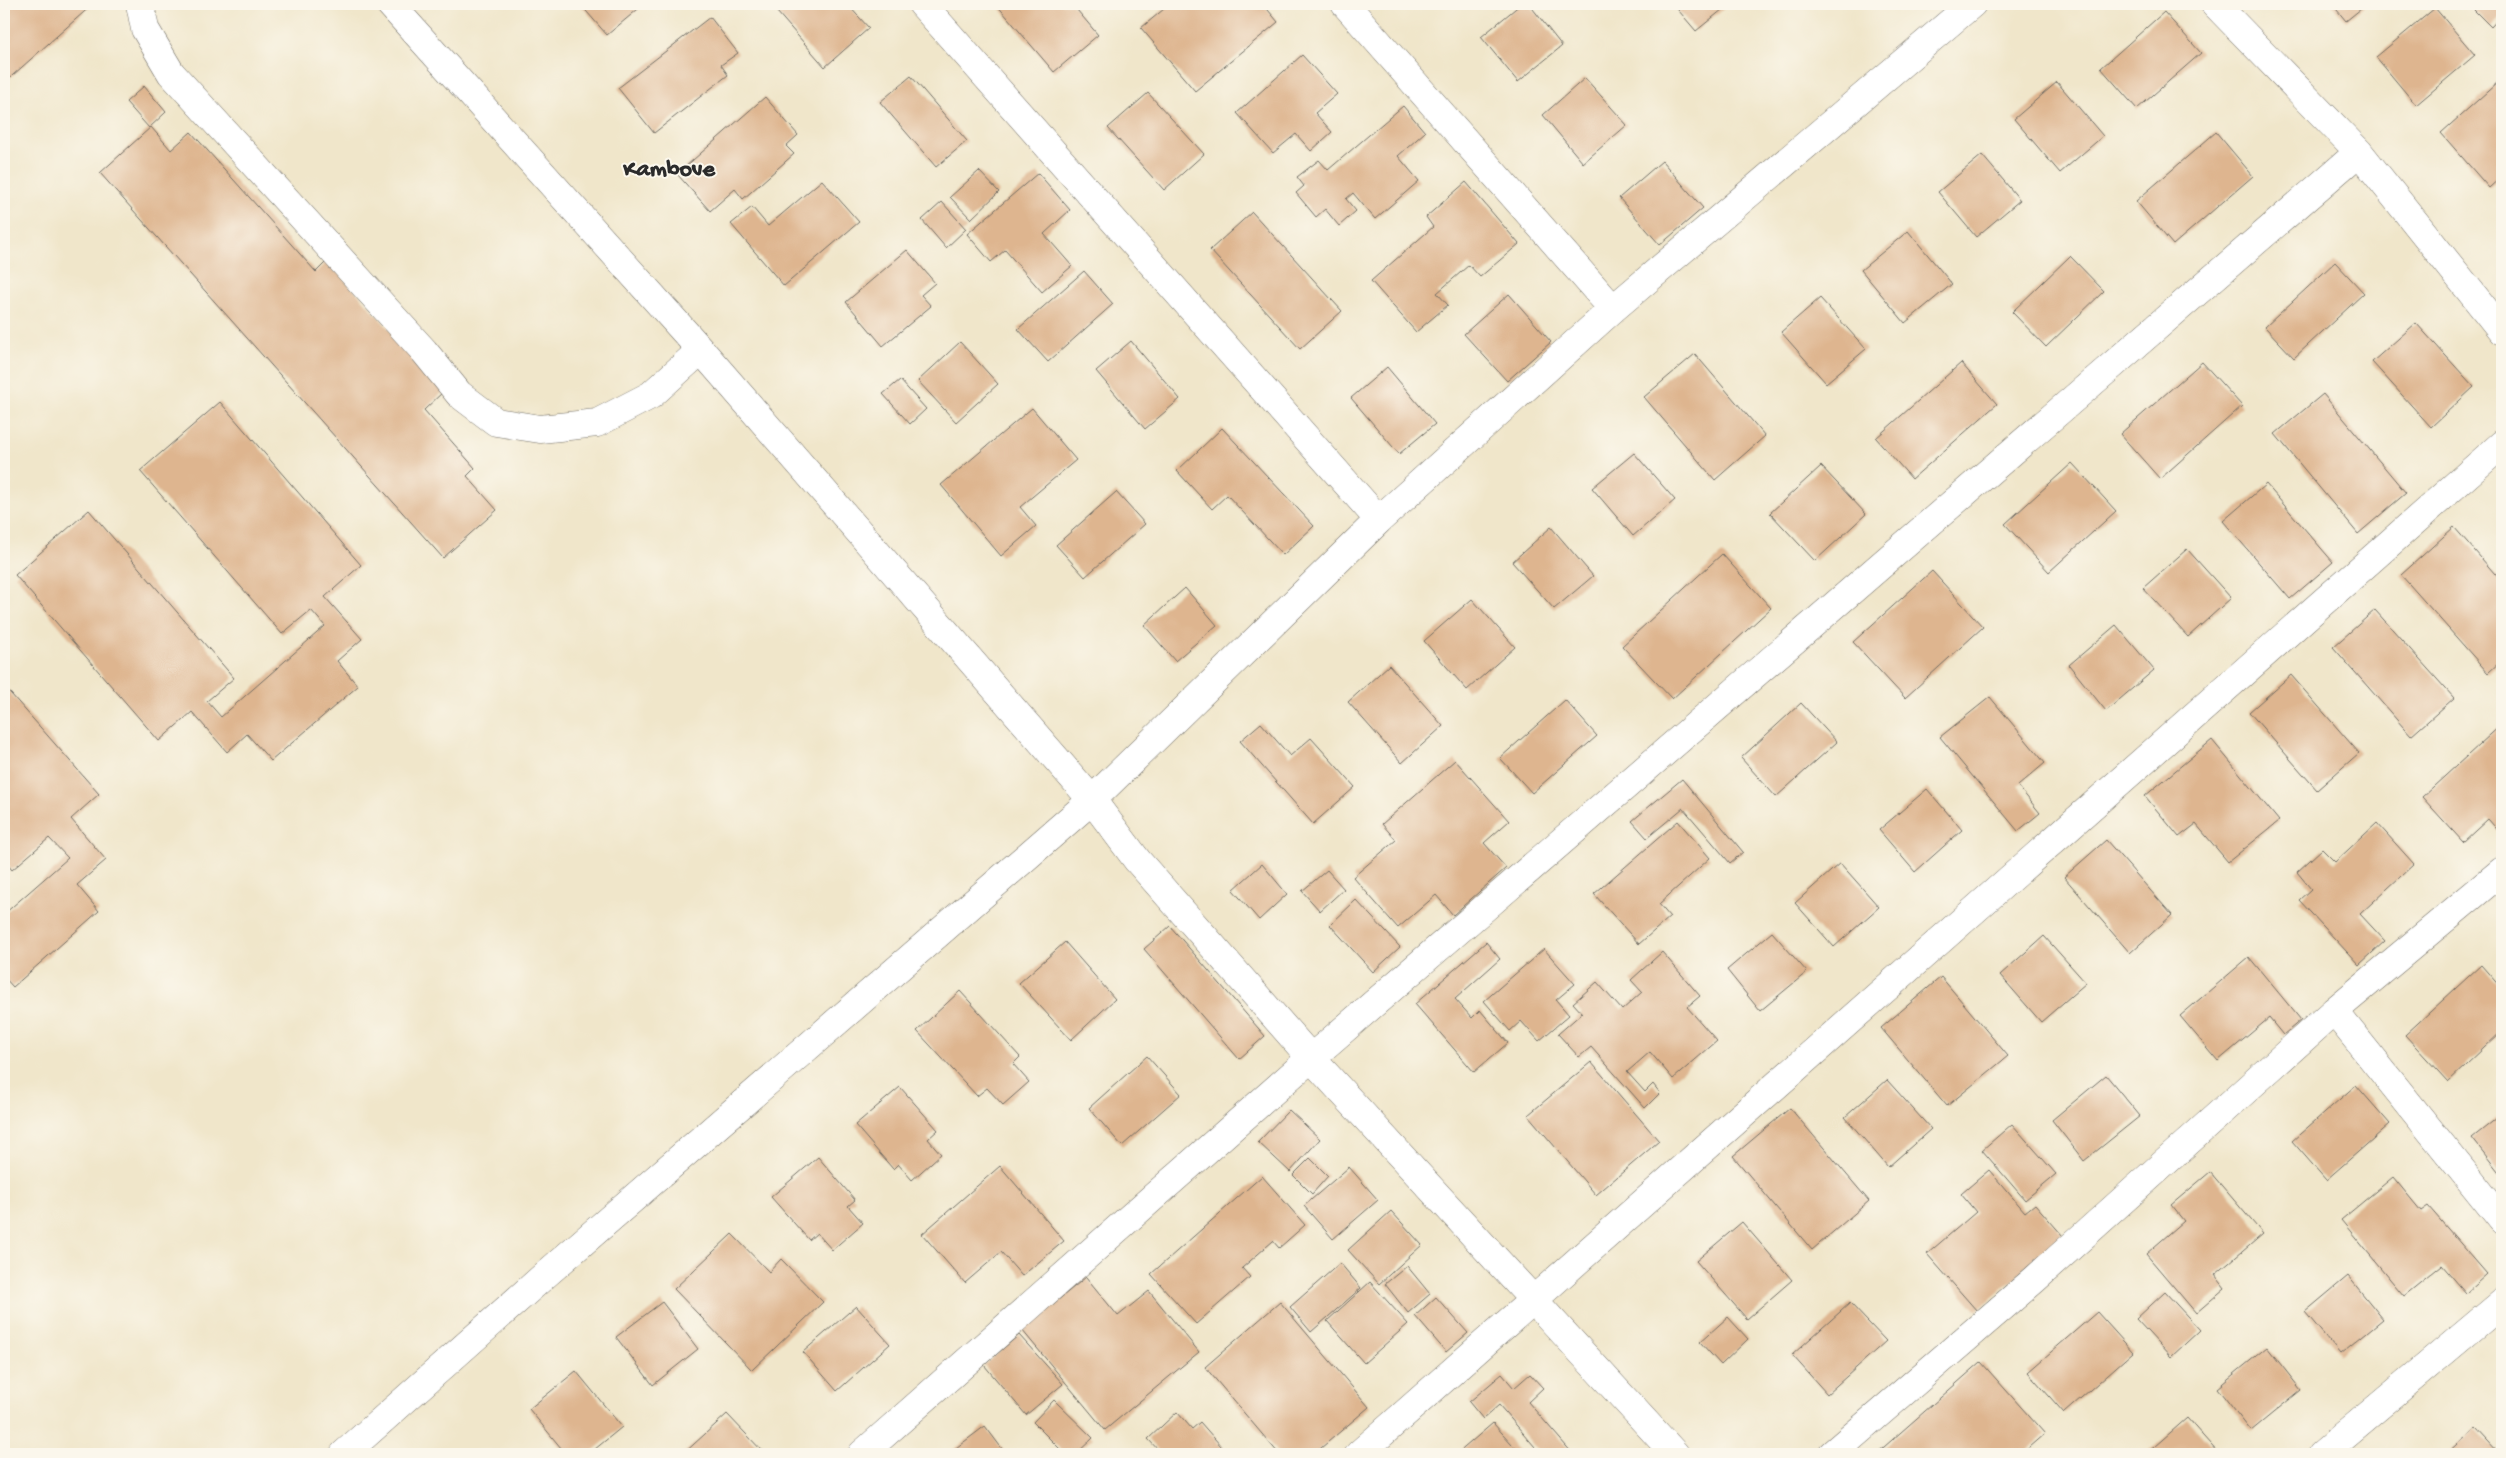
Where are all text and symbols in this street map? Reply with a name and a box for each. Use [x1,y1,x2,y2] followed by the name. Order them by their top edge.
[622,156,716,185] district label: Kambove

